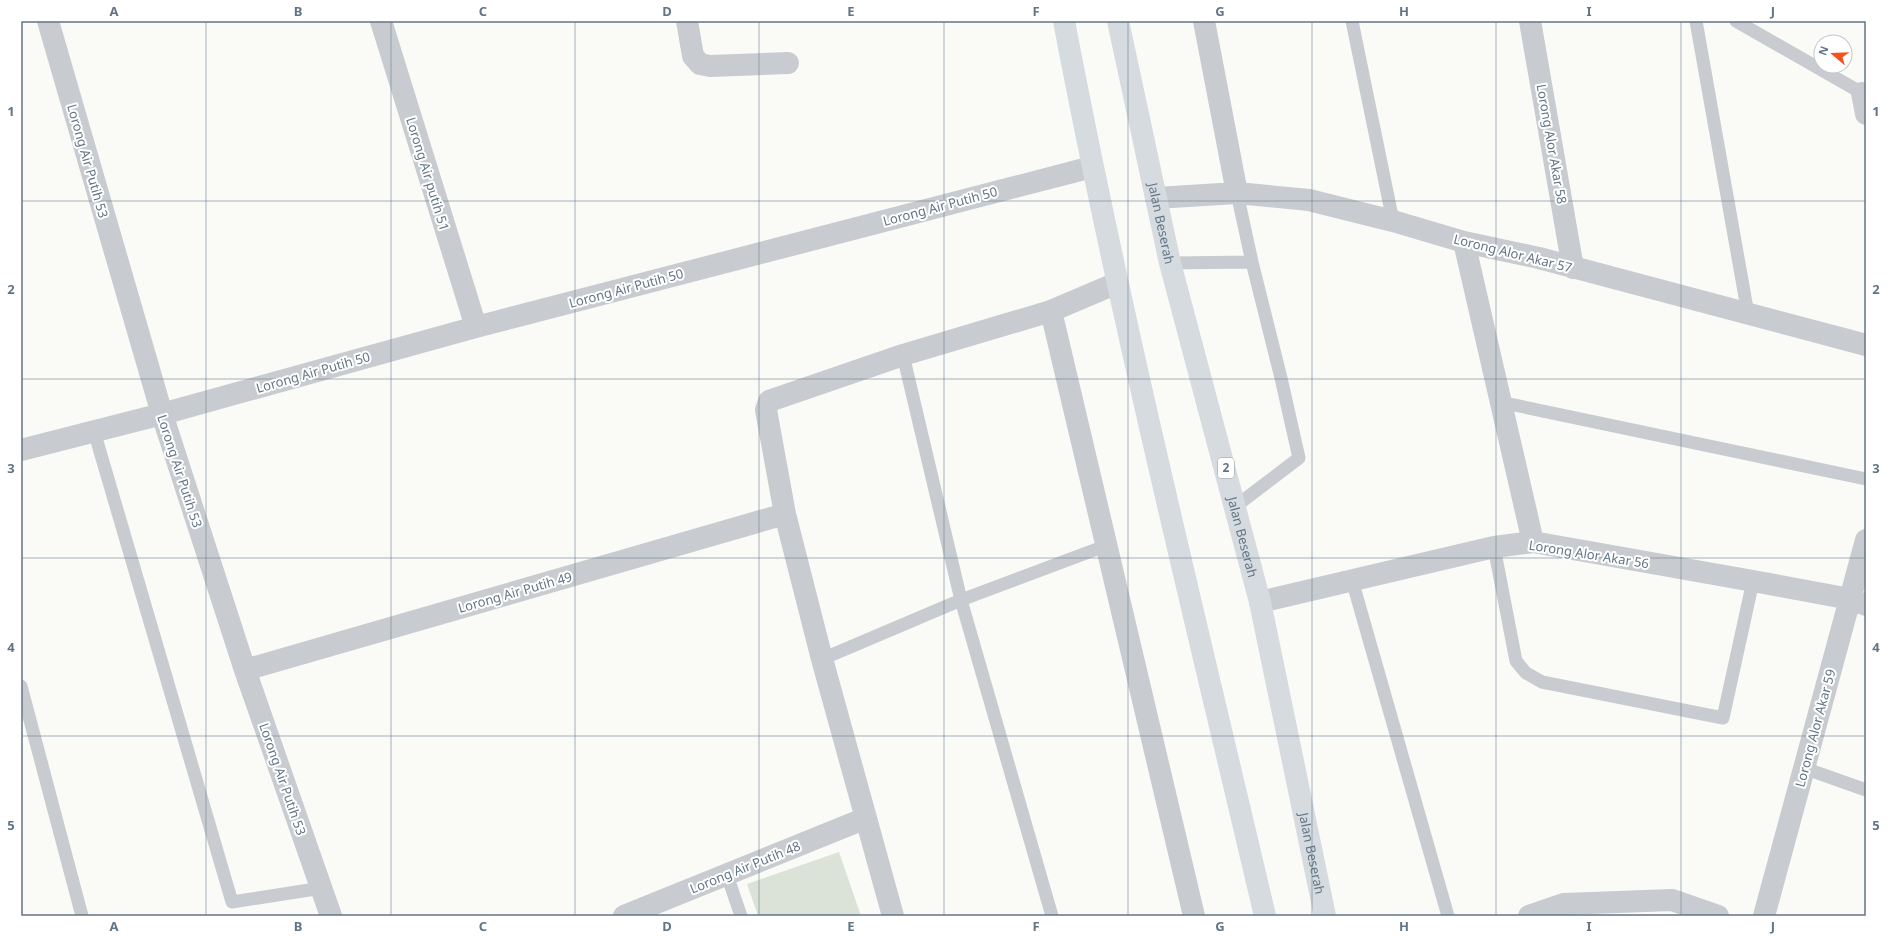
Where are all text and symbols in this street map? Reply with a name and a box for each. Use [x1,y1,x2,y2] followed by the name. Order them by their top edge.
[110,2,119,20] text: A
[294,2,302,20] text: B
[479,2,487,20] text: C
[662,2,672,20] text: D
[847,2,855,20] text: E
[1032,2,1040,20] text: F
[1215,2,1225,20] text: G
[1399,2,1409,20] text: H
[1586,2,1592,20] text: I
[1770,2,1775,20] text: J
[1813,34,1853,74] north arrow
[1815,44,1832,57] text: N
[1533,83,1571,205] street label: Lorong Alor Akar 58
[7,102,15,120] text: 1
[63,102,113,220] street label: Lorong Air Putih 53
[1872,102,1880,120] text: 1
[402,115,454,233] street label: Lorong Air putih 51
[1144,179,1179,266] street label: Jalan Beserah
[881,182,999,230] street label: Lorong Air Putih 50
[1452,230,1574,276] street label: Lorong Alor Akar 57
[567,264,685,312] street label: Lorong Air Putih 50
[7,280,15,298] text: 2
[1872,280,1880,298] text: 2
[254,347,372,397] street label: Lorong Air Putih 50
[153,412,207,530] street label: Lorong Air Putih 53
[1218,458,1234,478] road number: 2
[7,459,15,477] text: 3
[1872,459,1880,477] text: 3
[1223,493,1262,579] street label: Jalan Beserah
[1528,536,1650,572] street label: Lorong Alor Akar 56
[456,567,574,617] street label: Lorong Air Putih 49
[7,638,15,656] text: 4
[1872,638,1880,656] text: 4
[1791,667,1839,789] street label: Lorong Alor Akar 59
[255,720,311,838] street label: Lorong Air Putih 53
[1294,809,1329,896] street label: Jalan Beserah
[7,816,15,834] text: 5
[1872,816,1880,834] text: 5
[687,837,803,897] street label: Lorong Air Putih 48
[110,917,119,935] text: A
[294,917,302,935] text: B
[479,917,487,935] text: C
[662,917,672,935] text: D
[847,917,855,935] text: E
[1032,917,1040,935] text: F
[1215,917,1225,935] text: G
[1399,917,1409,935] text: H
[1586,917,1592,935] text: I
[1770,917,1775,935] text: J

